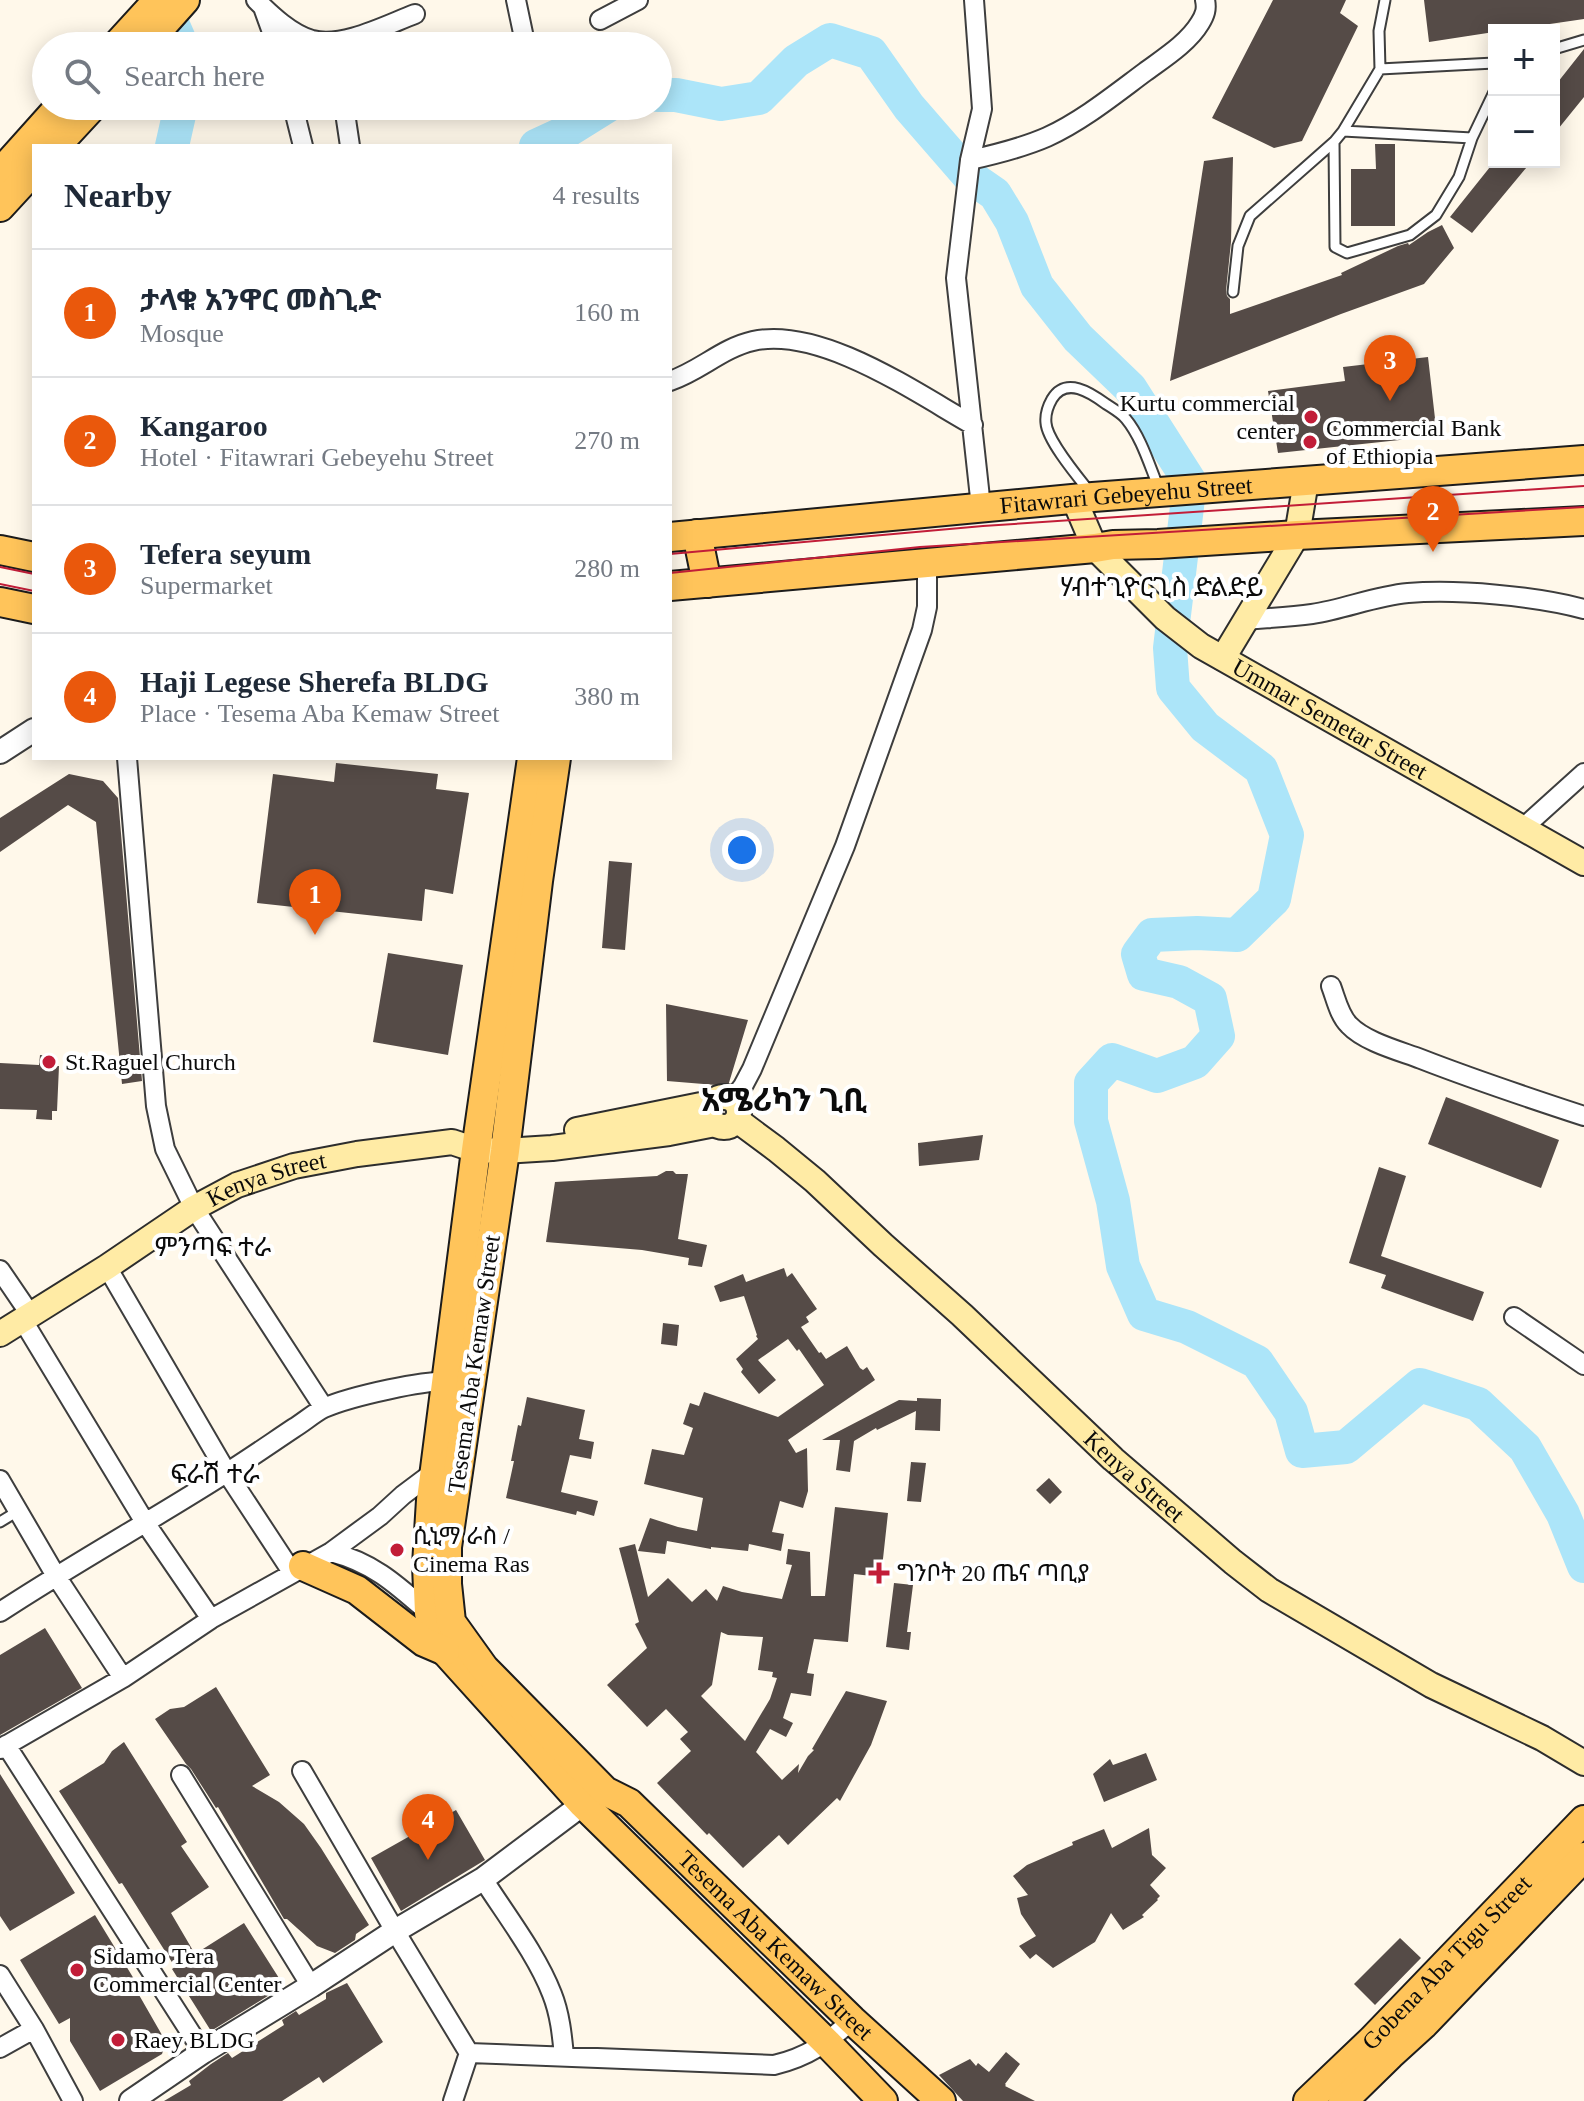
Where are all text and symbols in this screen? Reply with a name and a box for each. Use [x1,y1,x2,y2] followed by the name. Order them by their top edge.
[1488,24,1560,168] map controls
[1488,24,1560,96] button: +
[32,32,672,120] search box
[60,54,104,98] icon: search
[124,59,265,92] text: Search here
[1488,96,1560,168] button: −
[64,177,172,214] text: Nearby
[553,181,640,210] text: 4 results
[140,283,382,316] text: ታላቁ አንዋር መስጊድ
[84,298,97,327] text: 1
[574,298,640,327] text: 160 m
[140,319,224,348] text: Mosque
[1364,335,1416,401] pin: 3
[1120,390,1295,444] place label: Kurtu commercial center
[1302,408,1320,426] marker: Kurtu commercial center
[140,409,268,442] text: Kangaroo
[1326,415,1501,469] place label: Commercial Bank of Ethiopia
[84,426,97,455] text: 2
[574,426,640,455] text: 270 m
[1301,433,1319,451] marker: Commercial Bank of Ethiopia
[140,443,494,472] text: Hotel · Fitawrari Gebeyehu Street
[999,472,1254,519] street label: Fitawrari Gebeyehu Street
[1407,486,1459,552] pin: 2
[140,537,311,570] text: Tefera seyum
[84,554,97,583] text: 3
[574,554,640,583] text: 280 m
[140,571,273,600] text: Supermarket
[1060,573,1264,602] district label: ሃብተጊዮርጊስ ድልድይ
[1228,653,1432,785] street label: Ummar Semetar Street
[140,665,489,698] text: Haji Legese Sherefa BLDG
[84,682,97,711] text: 4
[574,682,640,711] text: 380 m
[140,699,499,728] text: Place · Tesema Aba Kemaw Street
[722,830,762,870] your location
[289,869,341,935] pin: 1
[65,1049,236,1075] place label: St.Raguel Church
[40,1053,58,1071] marker: St.Raguel Church
[701,1082,867,1118] district label: አሜሪካን ጊቢ
[202,1147,328,1212] street label: Kenya Street
[155,1233,271,1262] district label: ምንጣፍ ተራ
[443,1233,505,1495] street label: Tesema Aba Kemaw Street
[1079,1425,1190,1528] street label: Kenya Street
[170,1460,260,1489] district label: ፍራሽ ተራ
[413,1523,530,1577] place label: ሲኒማ ራስ / Cinema Ras
[388,1541,406,1559] marker: ሲኒማ ራስ / Cinema Ras
[897,1560,1089,1586] place label: ግንቦት 20 ጤና ጣቢያ
[868,1562,890,1584] marker: ግንቦት 20 ጤና ጣቢያ
[402,1794,454,1860] pin: 4
[673,1845,878,2046] street label: Tesema Aba Kemaw Street
[1357,1870,1537,2055] street label: Gobena Aba Tigu Street
[93,1943,282,1997] place label: Sidamo Tera Commercial Center
[68,1961,86,1979] marker: Sidamo Tera Commercial Center
[134,2027,255,2053] place label: Raey BLDG
[109,2031,127,2049] marker: Raey BLDG

